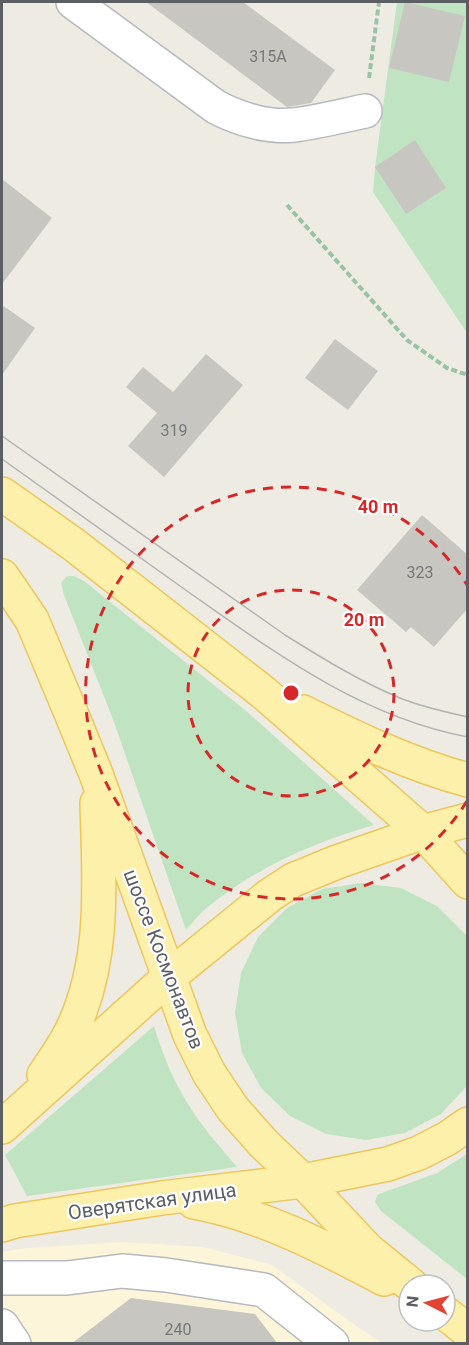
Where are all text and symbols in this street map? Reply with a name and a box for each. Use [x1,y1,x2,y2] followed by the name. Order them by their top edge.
[249,47,287,66] house number: 315А
[161,421,187,440] house number: 319
[358,496,398,517] text: 40 m
[407,563,433,582] house number: 323
[344,609,384,630] text: 20 m
[281,683,301,703] centre of rings
[119,866,209,1052] street label: шоссе Космонавтов
[66,1177,238,1225] street label: Оверятская улица
[397,1273,457,1333] north arrow
[403,1295,423,1308] text: N
[165,1320,191,1339] house number: 240

